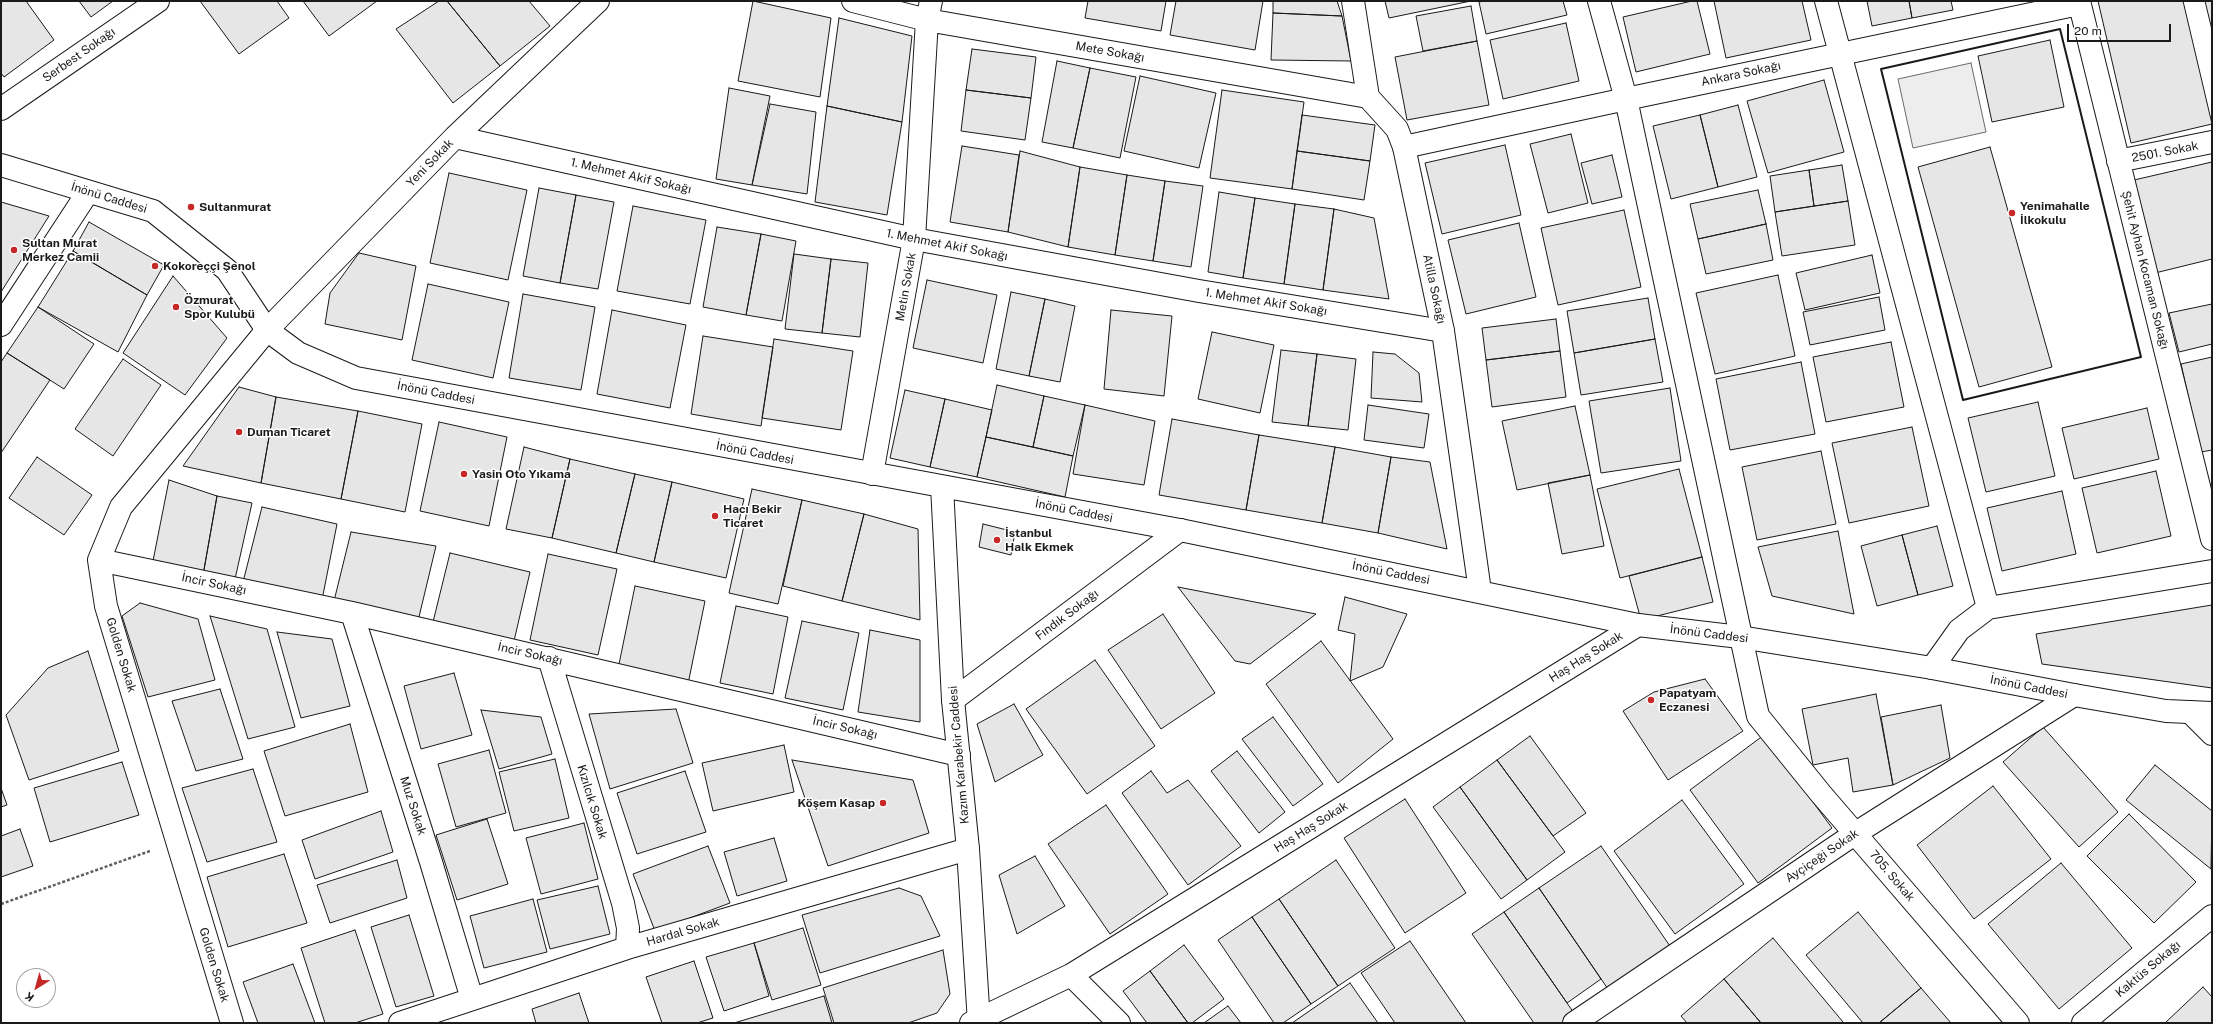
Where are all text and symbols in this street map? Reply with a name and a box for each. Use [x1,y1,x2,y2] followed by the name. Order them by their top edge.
[2069,16,2173,42] scale bar
[2074,24,2102,38] text: 20 m
[40,25,118,85] street label: Serbest Sokağı
[1074,39,1146,65] street label: Mete Sokağı
[1700,59,1782,89] street label: Ankara Sokağı
[404,136,456,190] street label: Yeni Sokak
[2131,138,2199,166] street label: 2501. Sokak
[569,155,693,197] street label: 1. Mehmet Akif Sokağı
[69,180,149,216] street label: İnönü Caddesi
[2118,189,2172,351] street label: Şehit Ayhan Kocaman Sokağı
[2020,199,2090,227] place label: Yenimahalle İlkokulu
[199,200,271,214] place label: Sultanmurat
[186,202,196,212] marker: Sultanmurat
[2007,208,2017,218] marker: Yenimahalle İlkokulu
[885,226,1009,264] street label: 1. Mehmet Akif Sokağı
[22,236,99,264] place label: Sultan Murat Merkez Camii
[9,245,19,255] marker: Sultan Murat Merkez Camii
[893,252,919,322] street label: Metin Sokak
[1420,253,1448,325] street label: Atilla Sokağı
[163,259,256,273] place label: Kokoreççi Şenol
[150,261,160,271] marker: Kokoreççi Şenol
[1204,285,1328,319] street label: 1. Mehmet Akif Sokağı
[184,293,255,321] place label: Özmurat Spor Kulubü
[171,302,181,312] marker: Özmurat Spor Kulubü
[396,378,476,408] street label: İnönü Caddesi
[247,425,331,439] place label: Duman Ticaret
[234,427,244,437] marker: Duman Ticaret
[715,438,795,468] street label: İnönü Caddesi
[472,467,571,481] place label: Yasin Oto Yıkama
[459,469,469,479] marker: Yasin Oto Yıkama
[1034,496,1114,526] street label: İnönü Caddesi
[723,502,782,530] place label: Hacı Bekir Ticaret
[710,511,720,521] marker: Hacı Bekir Ticaret
[1005,526,1074,554] place label: İstanbul Halk Ekmek
[992,535,1002,545] marker: İstanbul Halk Ekmek
[1351,558,1431,588] street label: İnönü Caddesi
[180,570,248,598] street label: İncir Sokağı
[1033,587,1101,643] street label: Fındık Sokağı
[103,616,139,694] street label: Golden Sokak
[1669,622,1749,646] street label: İnönü Caddesi
[1546,629,1626,685] street label: Haş Haş Sokak
[496,640,564,668] street label: İncir Sokağı
[1989,672,2069,702] street label: İnönü Caddesi
[946,685,972,825] street label: Kazım Karabekir Caddesi
[1659,686,1716,714] place label: Papatyam Eczanesi
[1646,695,1656,705] marker: Papatyam Eczanesi
[811,714,879,742] street label: İncir Sokağı
[574,763,610,841] street label: Kızılcık Sokak
[397,775,429,837] street label: Muz Sokak
[798,796,875,810] place label: Köşem Kasap
[878,798,888,808] marker: Köşem Kasap
[1271,799,1351,855] street label: Haş Haş Sokak
[1783,826,1861,886] street label: Ayçiçeği Sokak
[1866,847,1918,905] street label: 705. Sokak
[645,915,721,949] street label: Hardal Sokak
[196,926,232,1004] street label: Golden Sokak
[2113,938,2183,1000] street label: Kaktüs Sokağı
[16,968,56,1008] north arrow
[23,990,36,1004] text: K

